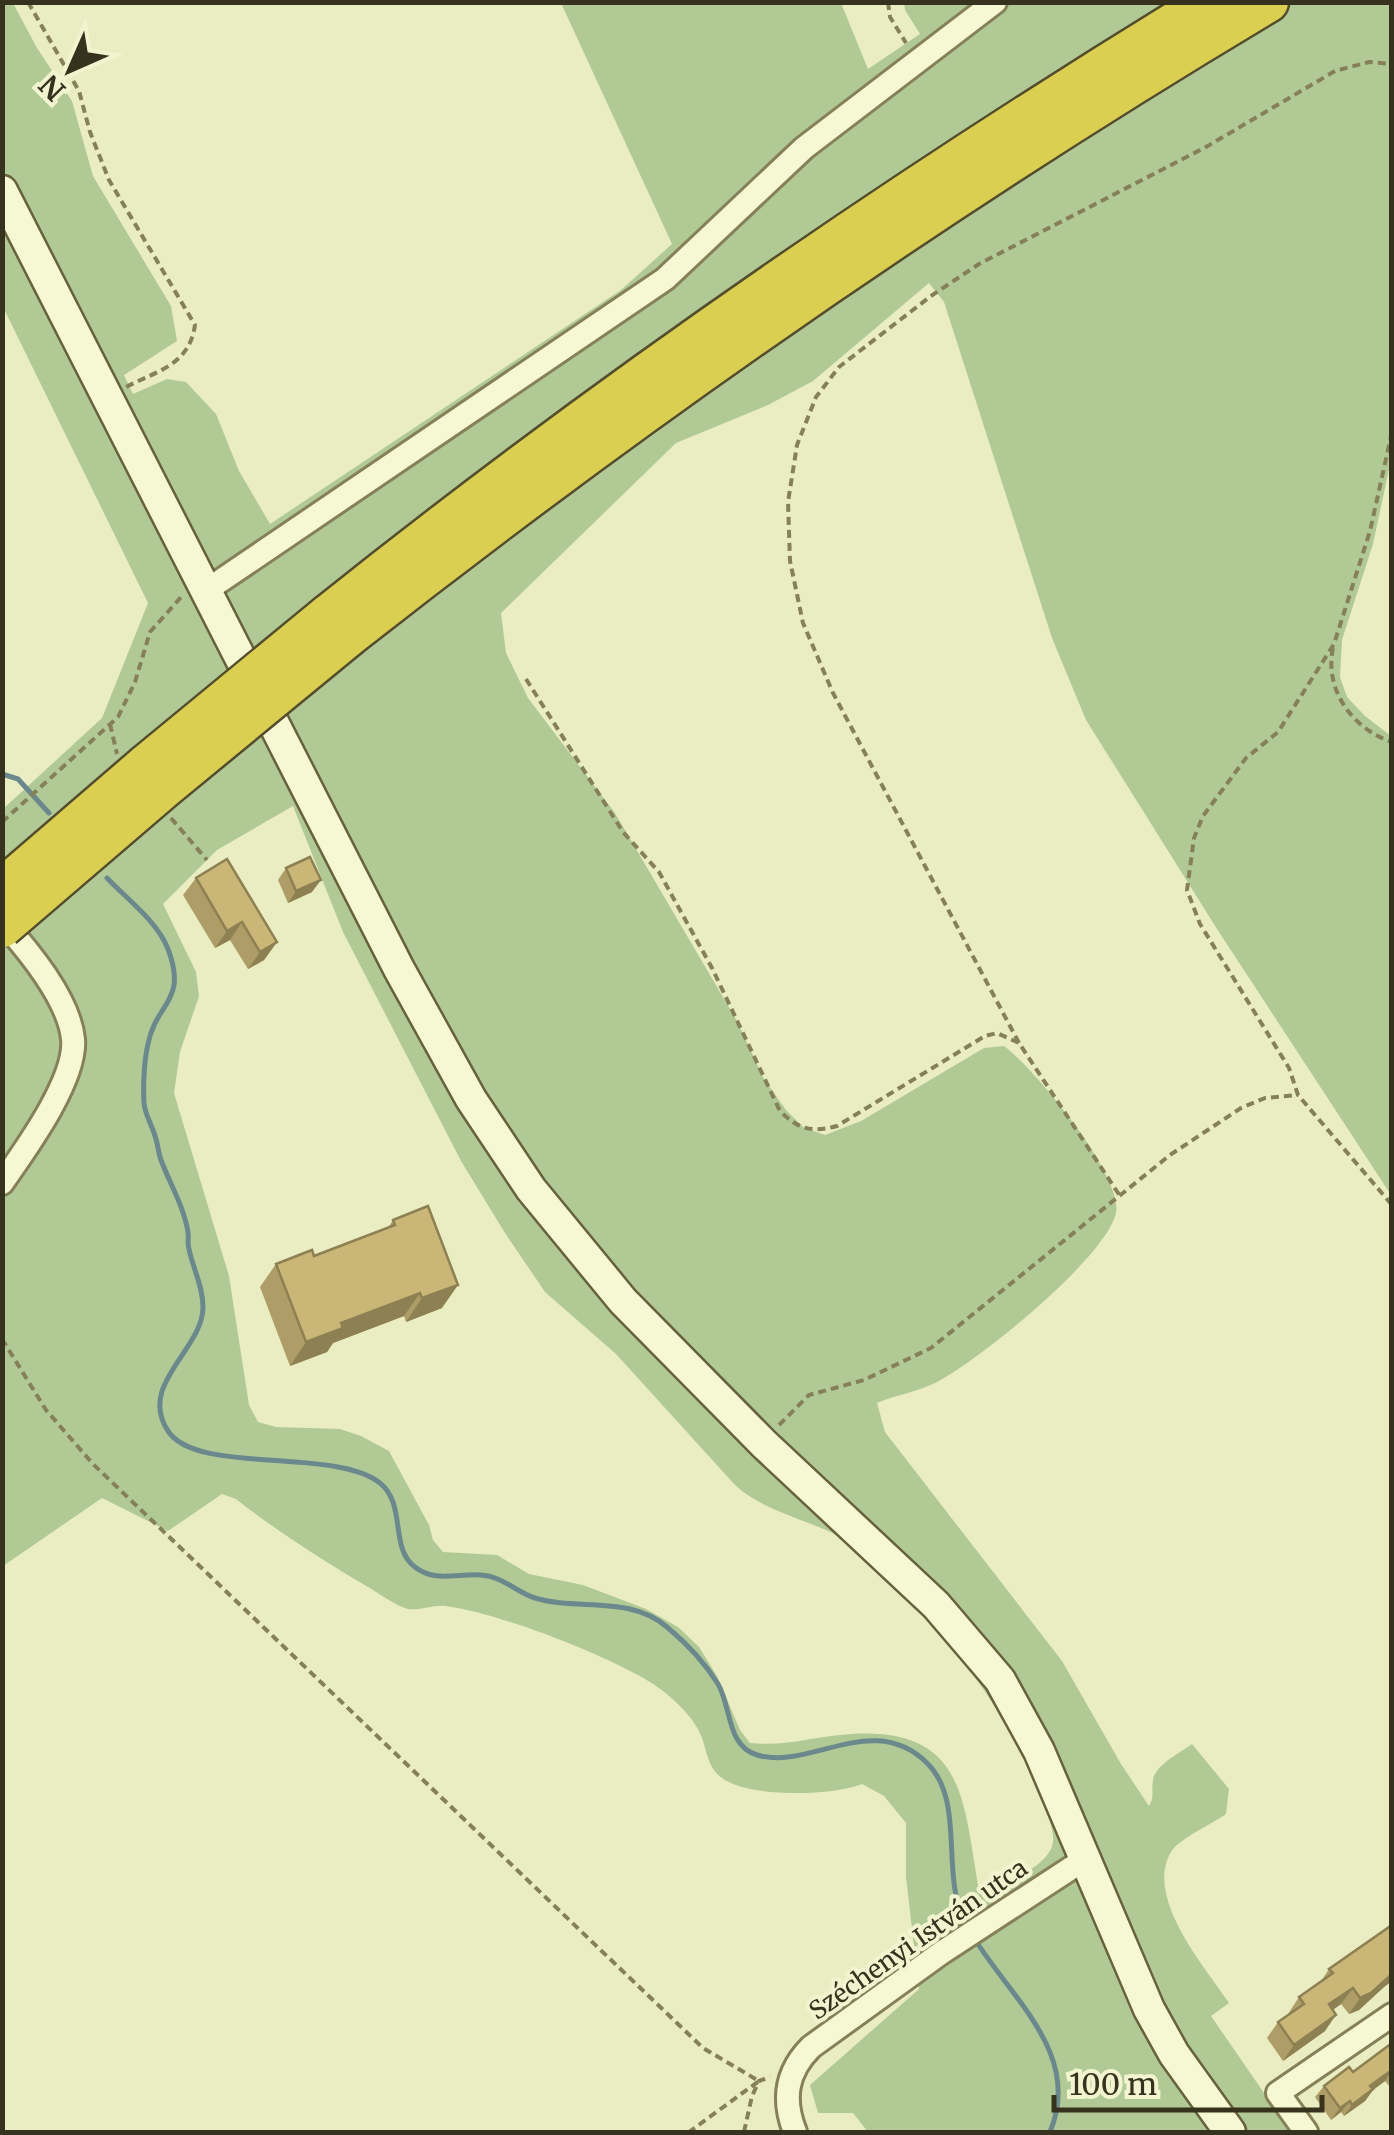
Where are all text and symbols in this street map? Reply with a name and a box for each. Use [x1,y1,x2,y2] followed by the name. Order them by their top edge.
[20,20,120,120] north arrow
[32,67,73,108] text: N
[803,1851,1033,2027] street label: Széchenyi István utca
[1054,2050,1322,2112] scale bar
[1069,2065,1157,2103] text: 100 m

